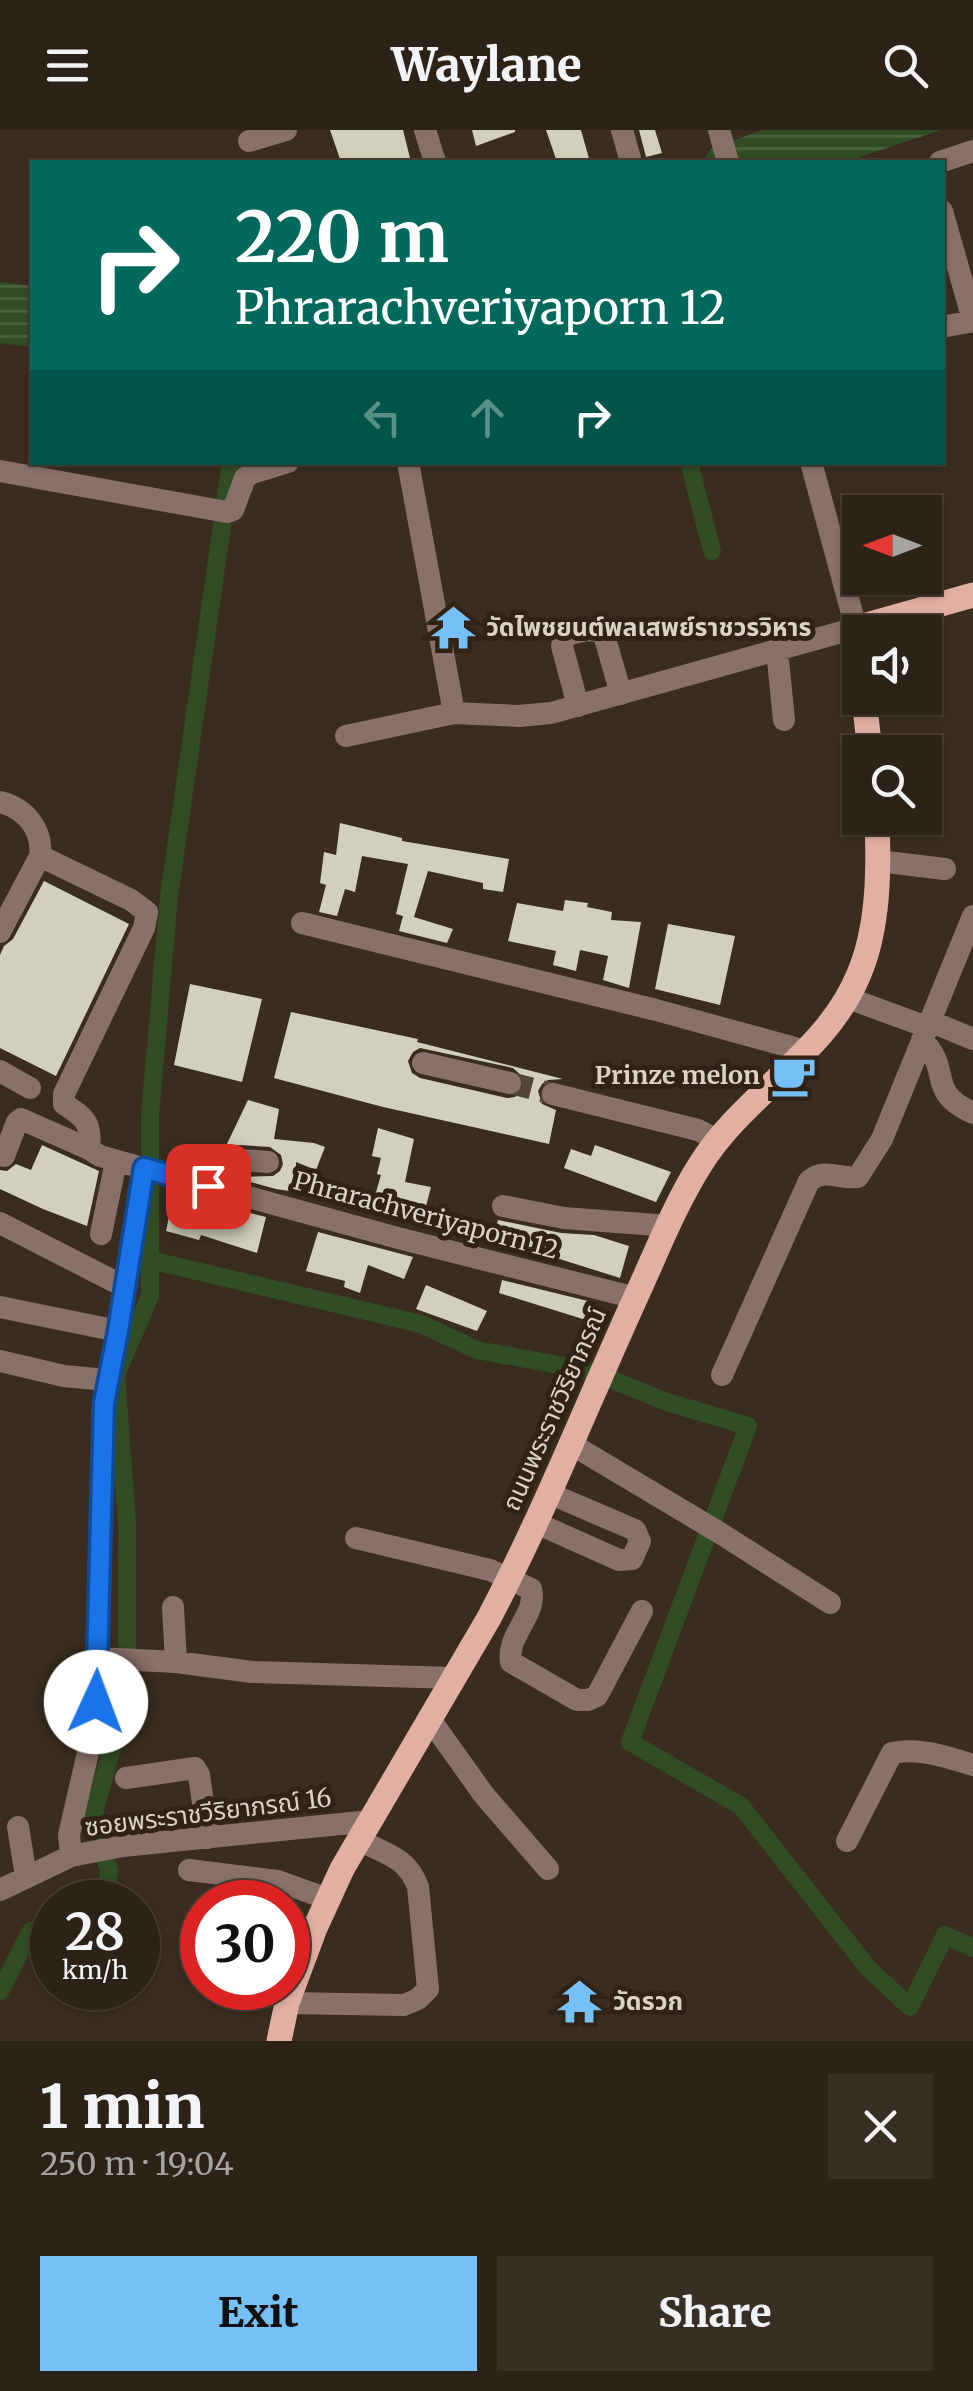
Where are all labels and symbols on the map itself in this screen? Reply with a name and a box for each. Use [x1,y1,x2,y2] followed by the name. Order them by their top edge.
[842,495,942,595] north arrow
[429,603,477,651] temple icon: วัดไพชยนต์พลเสพย์ราชวรวิหาร
[486,611,811,643] place label: วัดไพชยนต์พลเสพย์ราชวรวิหาร
[769,1051,817,1099] cafe icon: Prinze melon
[595,1059,760,1091] place label: Prinze melon
[166,1144,251,1229] pin
[290,1164,562,1266] street label: Phrarachveriyaporn 12
[495,1302,613,1516] street label: ถนนพระราชวิริยาภรณ์
[44,1650,148,1754] position arrow
[83,1781,333,1843] street label: ซอยพระราชวีริยาภรณ์ 16
[180,1880,310,2010] speed limit sign: 30
[556,1977,604,2025] temple icon: วัดรวก
[613,1985,683,2017] place label: วัดรวก

